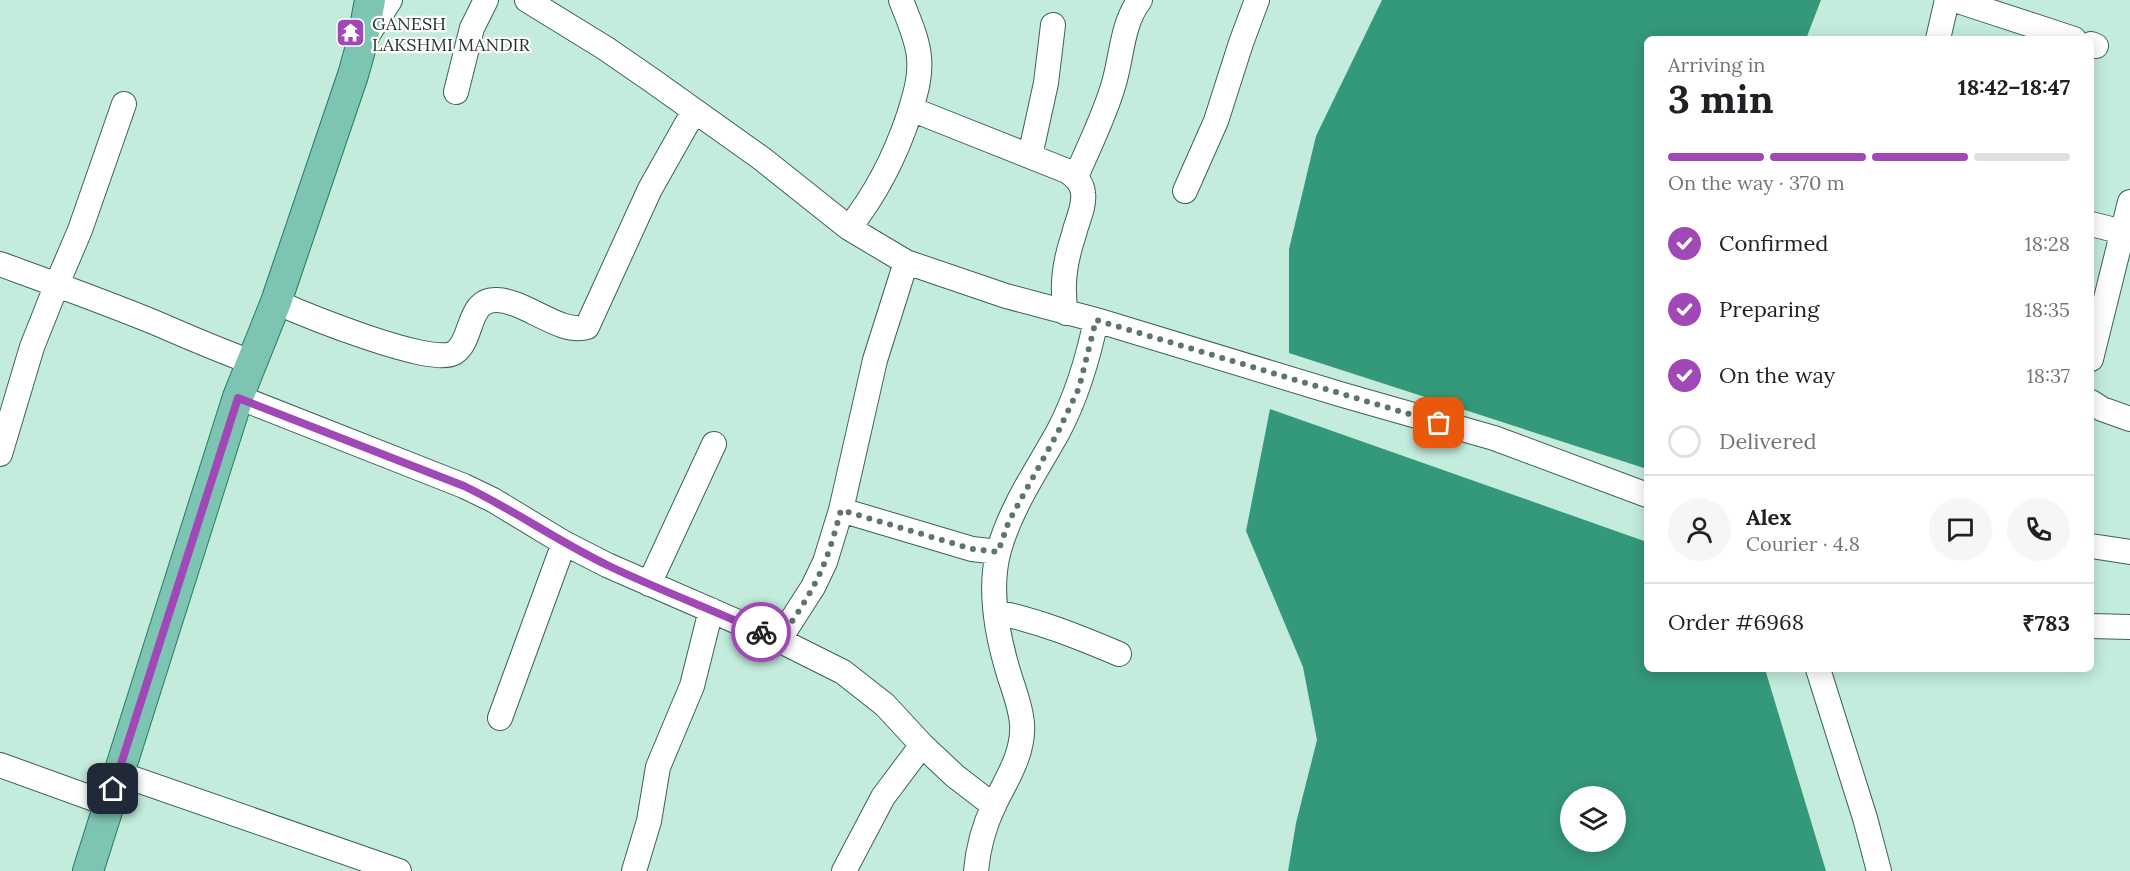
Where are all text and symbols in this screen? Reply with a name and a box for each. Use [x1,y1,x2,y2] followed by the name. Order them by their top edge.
[372,12,531,56] place label: GANESH LAKSHMI MANDIR
[335,17,367,49] temple icon: GANESH LAKSHMI MANDIR
[1668,52,1765,77] text: Arriving in
[1958,73,2070,101] text: 18:42–18:47
[1668,74,1774,124] text: 3 min
[1668,170,1845,195] text: On the way · 370 m
[1668,227,1701,260] icon: check
[1719,229,1828,257] text: Confirmed
[2025,231,2070,256] text: 18:28
[1668,293,1701,326] icon: check
[1719,295,1819,323] text: Preparing
[2024,297,2070,322] text: 18:35
[1668,359,1701,392] icon: check
[1719,361,1835,389] text: On the way
[2027,363,2070,388] text: 18:37
[1413,397,1464,448] pin
[1422,406,1455,439] icon: bag
[1719,427,1817,455] text: Delivered
[1668,498,1731,561] button: person
[1929,498,1992,561] button: chat
[2007,498,2070,561] button: phone
[1746,503,1791,531] text: Alex
[1746,531,1860,556] text: Courier · 4.8
[731,602,791,662] courier
[1668,608,1804,636] text: Order #6968
[2022,609,2070,637] text: ₹783
[745,616,778,649] icon: bike
[87,763,138,814] pin
[96,772,129,805] icon: home
[1560,786,1626,852] map controls
[1560,786,1626,852] button: layers

